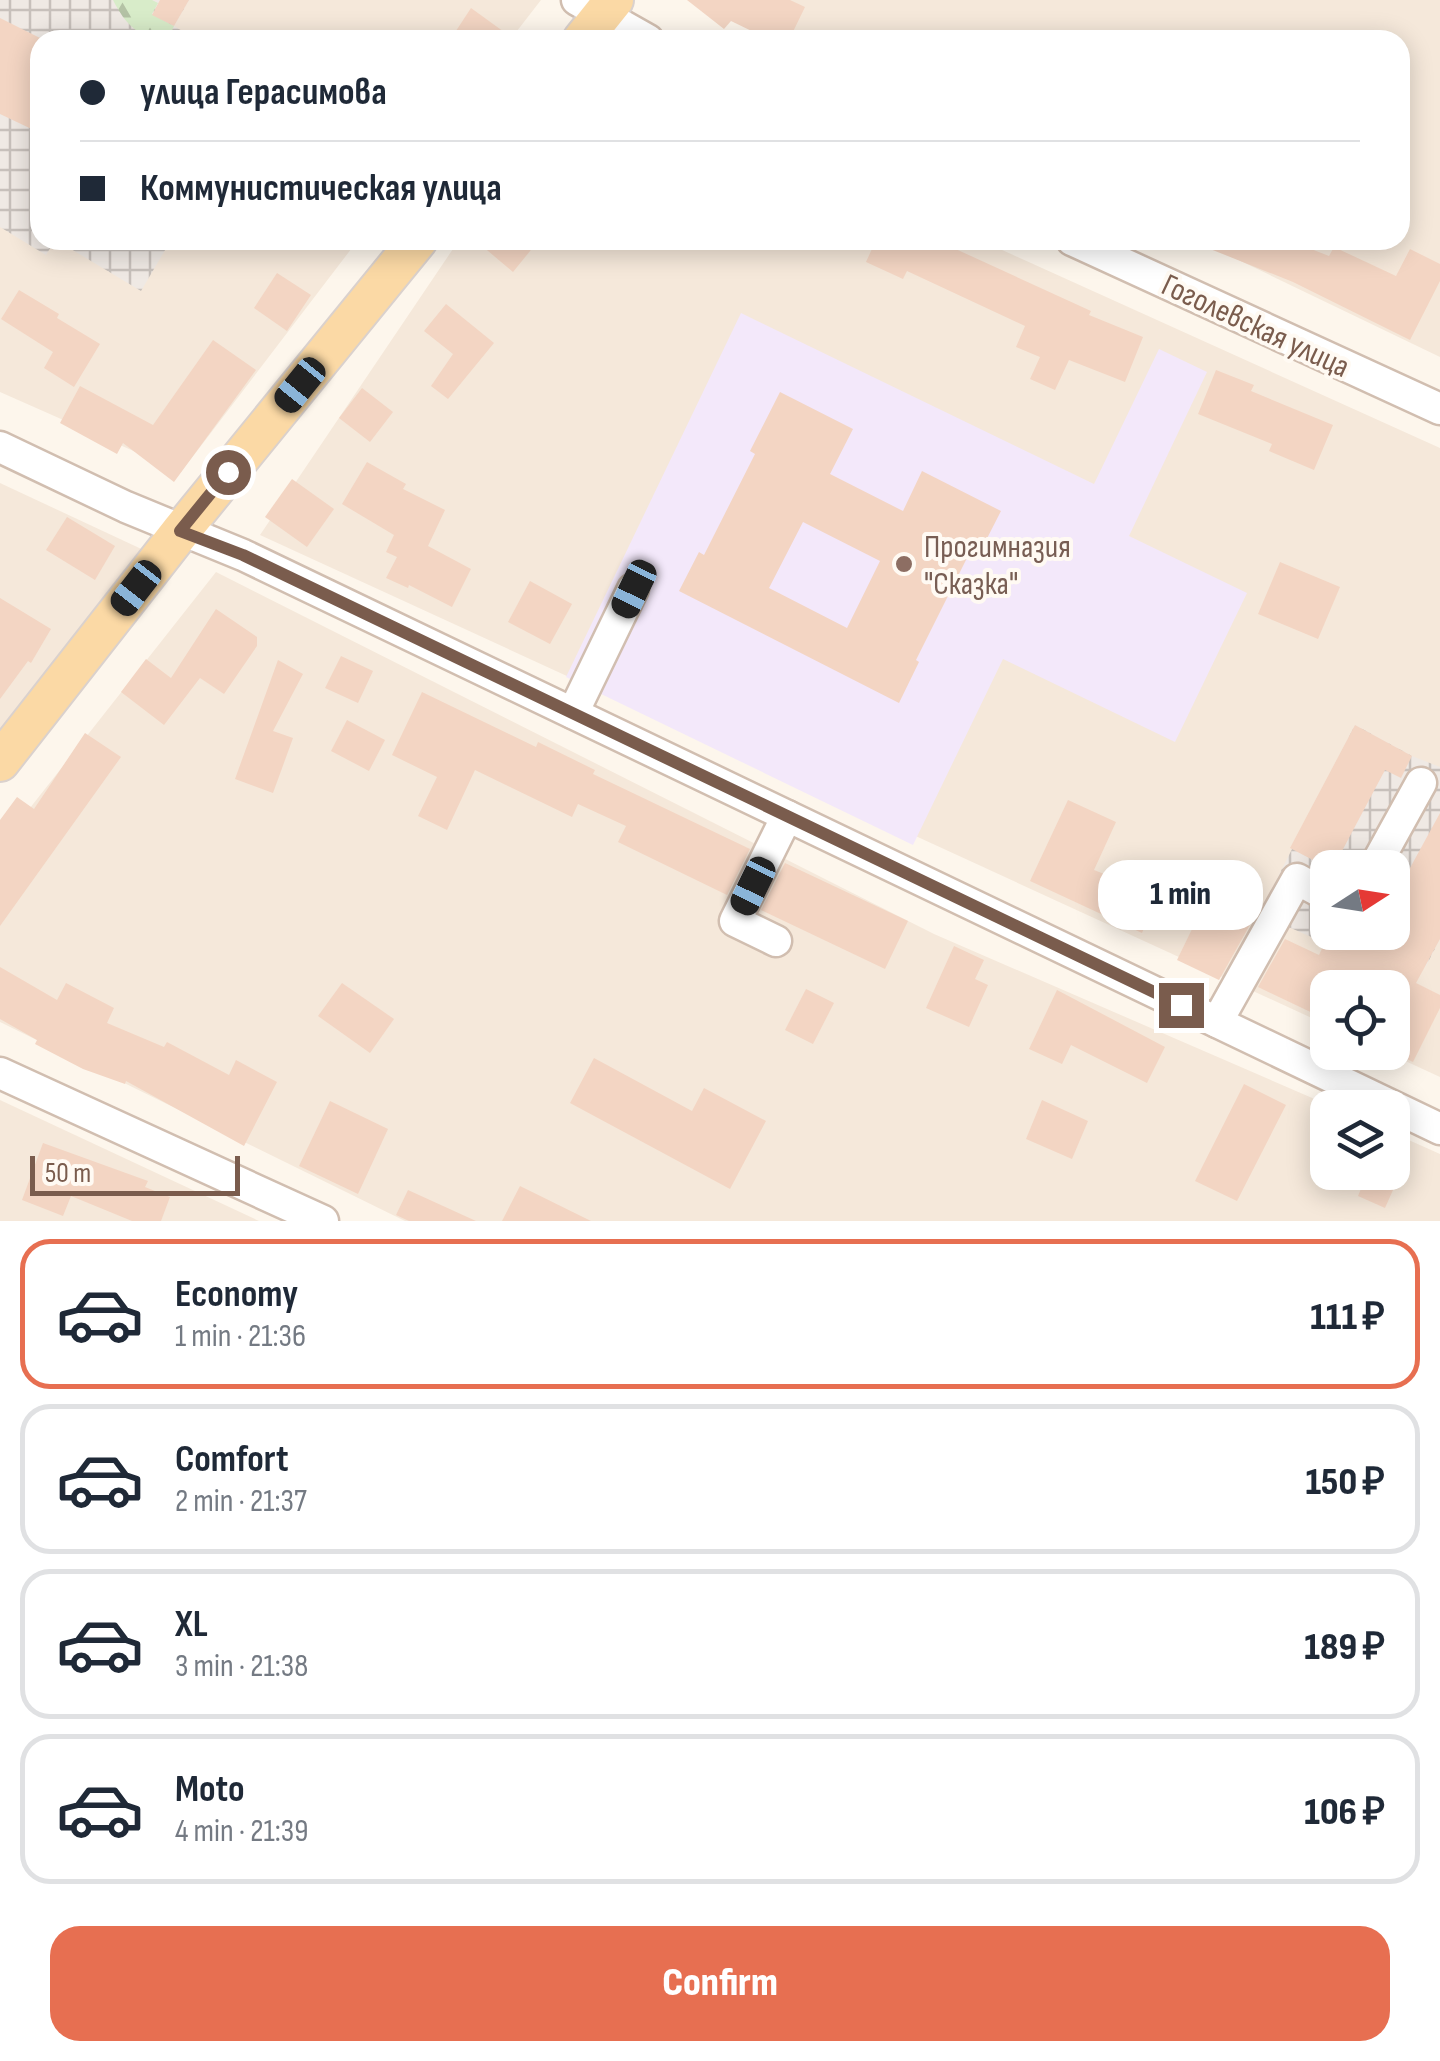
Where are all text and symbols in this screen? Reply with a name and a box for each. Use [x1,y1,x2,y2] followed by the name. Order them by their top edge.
[140,70,387,115] text: улица Герасимова
[140,166,502,211] text: Коммунистическая улица
[1155,266,1355,387] street label: Гоголевская улица
[269,352,331,418] car
[206,450,251,495] route start
[924,528,1071,604] place label: Прогимназия "Сказка"
[893,553,915,575] marker: Прогимназия "Сказка"
[106,555,166,621] car
[607,555,661,623] car
[1310,850,1410,950] north arrow
[1310,850,1410,1190] map controls
[726,852,780,920] car
[1098,860,1264,930] callout: 1 min
[1150,875,1211,914] text: 1 min
[1310,970,1410,1070] button: locate
[1159,983,1204,1028] route end
[1310,1090,1410,1190] button: layers
[30,1151,240,1196] scale bar
[45,1157,91,1190] text: 50 m
[55,1269,145,1359] icon: car
[175,1272,298,1317] text: Economy
[1310,1295,1385,1340] text: 111 ₽
[175,1317,306,1356] text: 1 min · 21:36
[55,1434,145,1524] icon: car
[175,1437,289,1482] text: Comfort
[1305,1460,1385,1505] text: 150 ₽
[175,1482,307,1521] text: 2 min · 21:37
[55,1599,145,1689] icon: car
[175,1602,208,1647] text: XL
[1304,1625,1385,1670] text: 189 ₽
[175,1647,308,1686] text: 3 min · 21:38
[55,1764,145,1854] icon: car
[175,1767,245,1812] text: Moto
[1304,1790,1385,1835] text: 106 ₽
[175,1812,308,1851] text: 4 min · 21:39
[50,1926,1390,2041] button: Confirm

